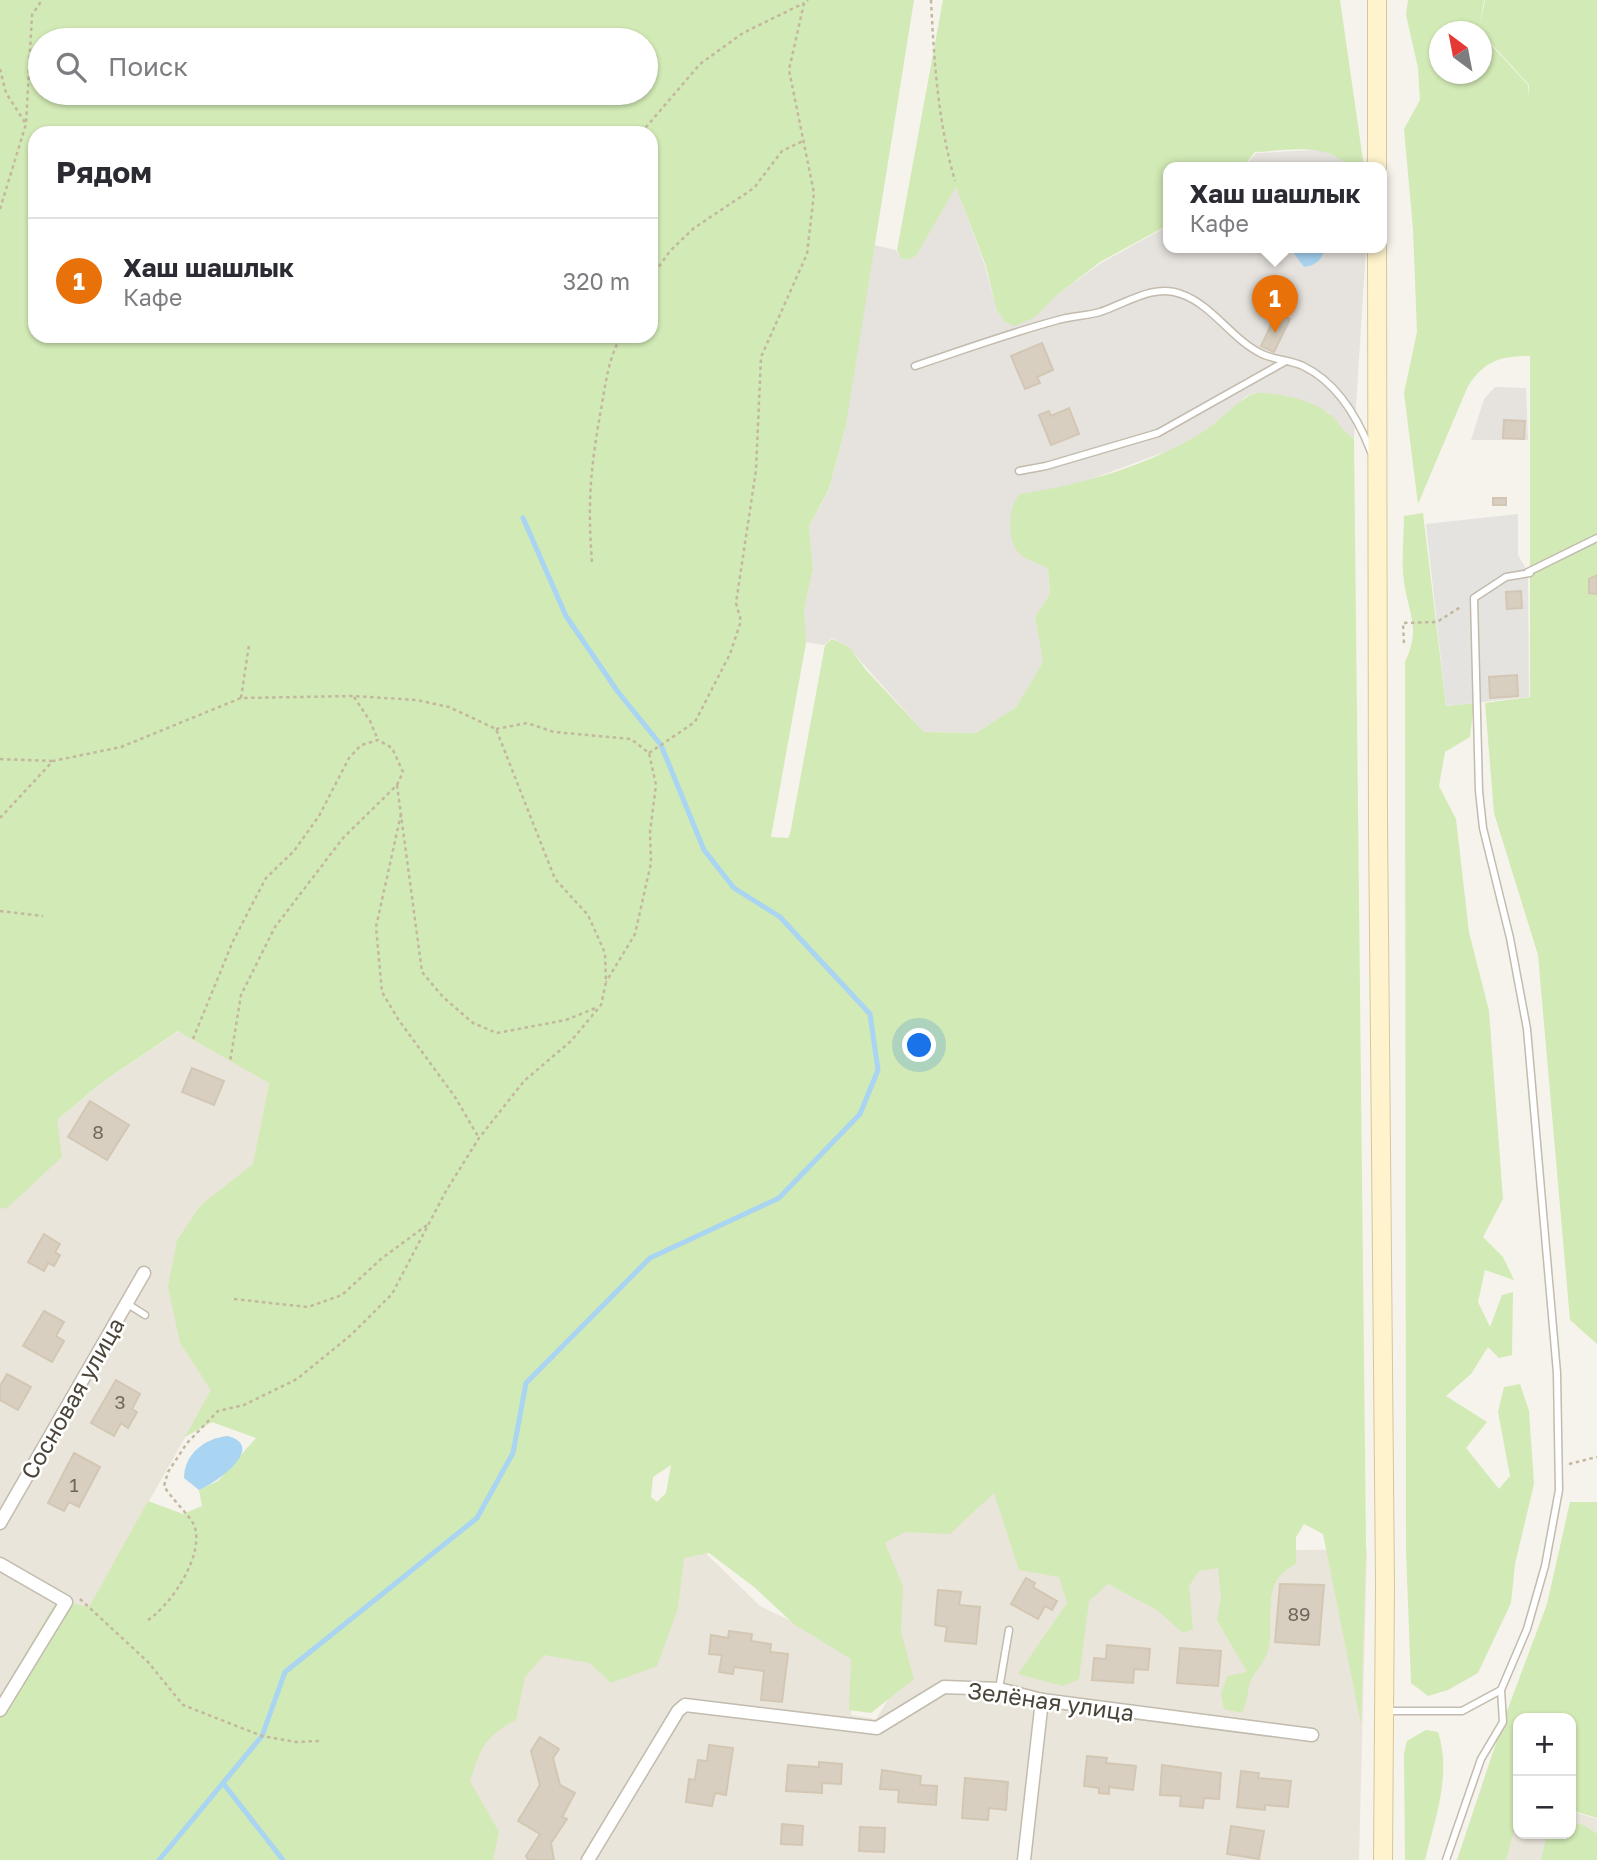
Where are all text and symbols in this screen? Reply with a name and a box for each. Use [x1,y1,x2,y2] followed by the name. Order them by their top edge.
[1429,21,1492,84] north arrow
[28,28,658,105] search box
[52,48,90,86] icon: search
[108,51,188,82] text: Поиск
[56,154,152,190] text: Рядом
[1163,162,1387,253] popup
[1190,178,1360,209] text: Хаш шашлык
[1190,209,1249,237] text: Кафе
[123,252,294,283] text: Хаш шашлык
[73,267,85,295] text: 1
[563,267,630,295] text: 320 m
[1252,275,1298,333] pin: 1
[123,283,182,311] text: Кафе
[902,1028,936,1062] your location
[92,1120,104,1143] house number: 8
[14,1312,130,1484] street label: Сосновая улица
[114,1390,126,1413] house number: 3
[69,1473,79,1496] house number: 1
[1287,1602,1311,1625] house number: 89
[966,1675,1136,1727] street label: Зелёная улица
[1513,1713,1576,1839] map controls
[1513,1713,1576,1776] button: +
[1513,1776,1576,1839] button: −

